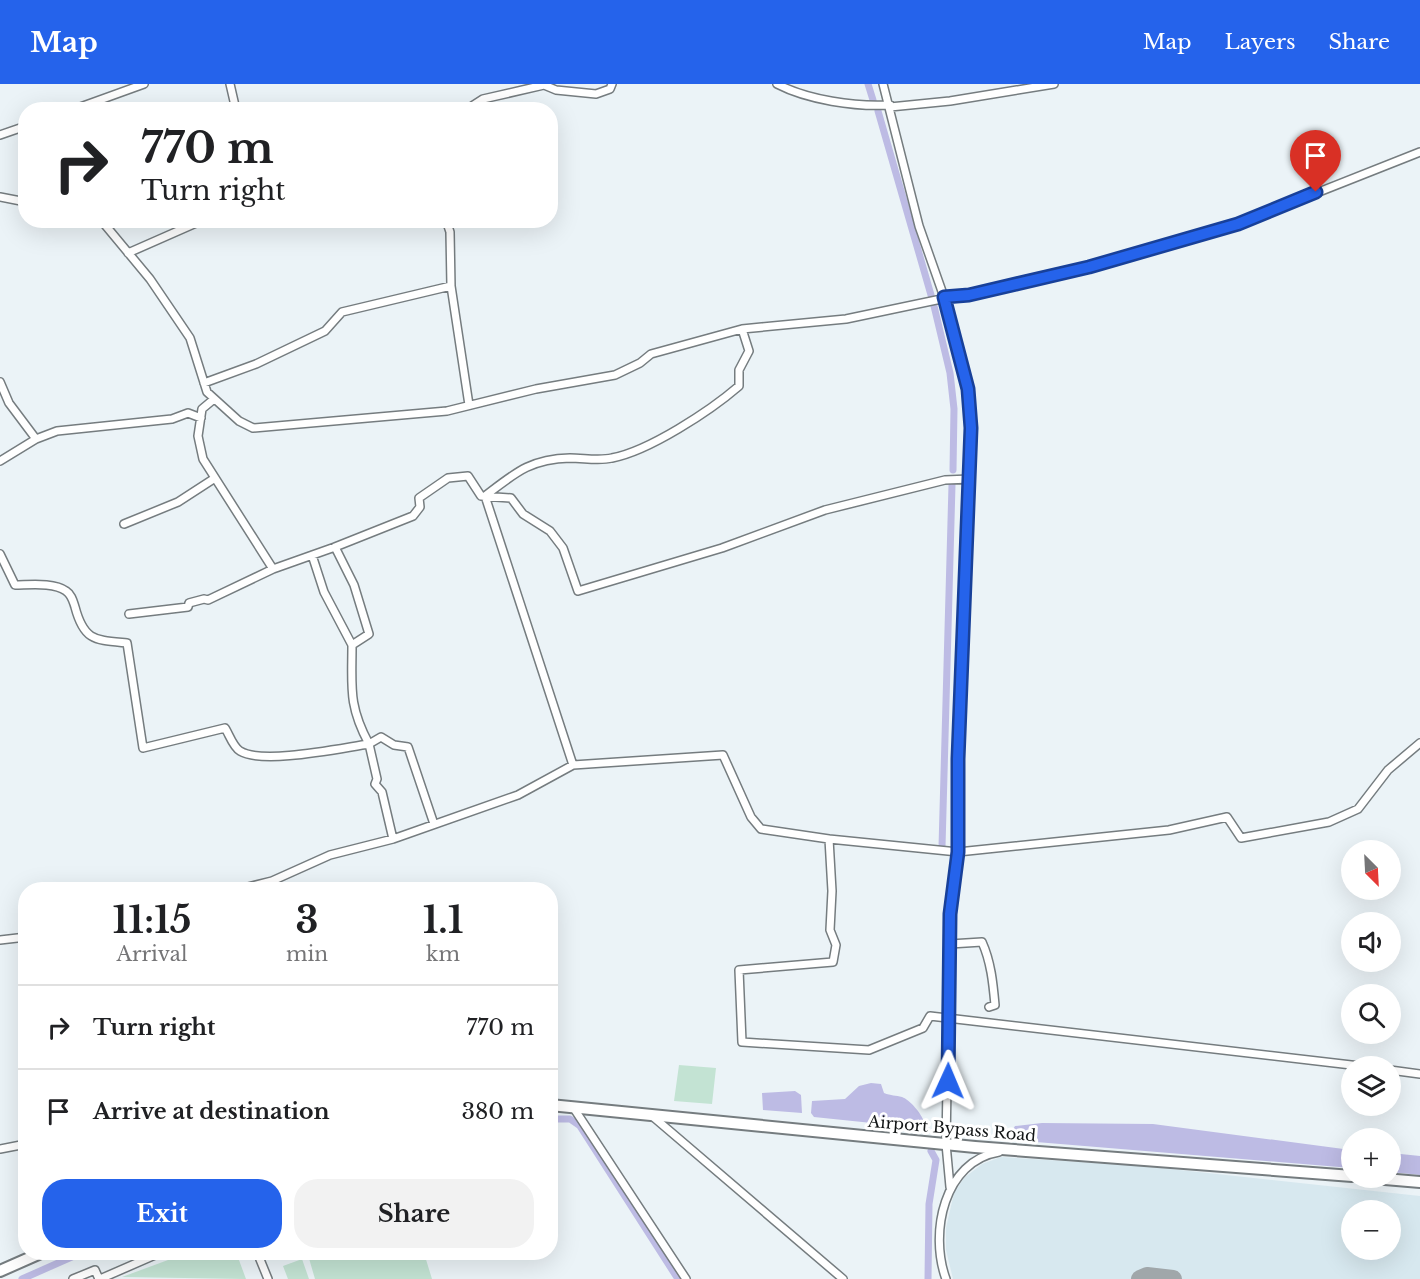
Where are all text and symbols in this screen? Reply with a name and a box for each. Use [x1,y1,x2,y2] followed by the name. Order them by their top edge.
[30,25,98,60] text: Map
[1143,29,1192,55] text: Map
[1225,29,1296,55] text: Layers
[1329,29,1390,55] text: Share
[141,122,274,174] text: 770 m
[42,126,120,204] icon: right
[1290,130,1341,192] pin
[1299,139,1332,172] icon: arrive
[141,174,285,207] text: Turn right
[1341,840,1401,900] north arrow
[1341,840,1401,1260] map controls
[113,898,191,943] text: 11:15
[296,898,318,943] text: 3
[423,898,463,943] text: 1.1
[1341,912,1401,972] button: sound
[117,942,187,966] text: Arrival
[286,942,328,966] text: min
[426,942,460,966] text: km
[1341,984,1401,1044] button: search
[42,1011,75,1044] icon: right
[93,1014,215,1041] text: Turn right
[466,1014,534,1041] text: 770 m
[916,1049,980,1113] position arrow
[1341,1056,1401,1116] button: layers
[42,1095,75,1128] icon: arrive
[93,1098,330,1125] text: Arrive at destination
[461,1098,534,1125] text: 380 m
[866,1111,1037,1145] street label: Airport Bypass Road
[1341,1128,1401,1188] button: +
[42,1179,282,1248] button: Exit
[294,1179,534,1248] button: Share
[1341,1200,1401,1260] button: −

